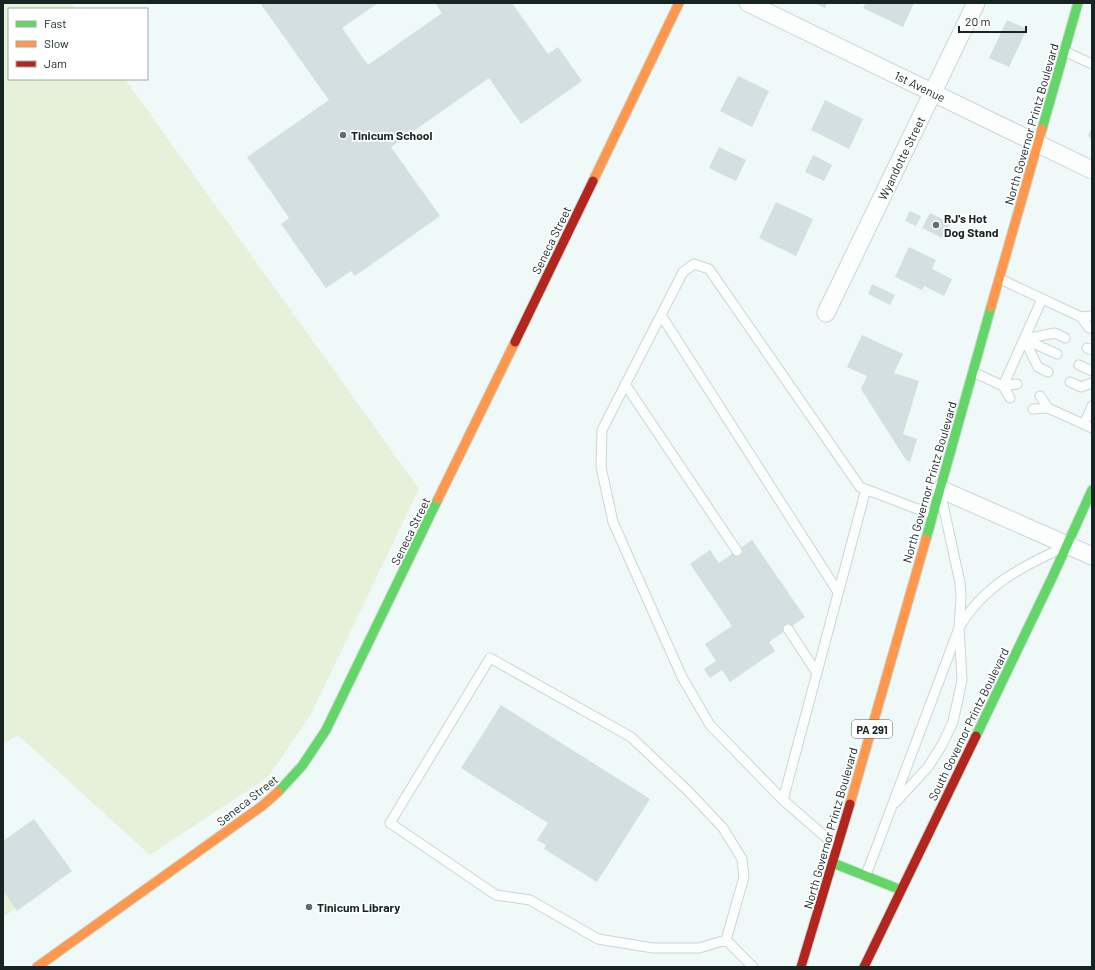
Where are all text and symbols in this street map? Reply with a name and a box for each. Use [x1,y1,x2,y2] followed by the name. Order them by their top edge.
[8,8,148,80] legend
[959,8,1026,34] scale bar
[965,14,991,28] text: 20 m
[44,16,67,30] text: Fast
[44,36,69,50] text: Slow
[1001,42,1061,206] street label: North Governor Printz Boulevard
[44,56,67,70] text: Jam
[892,68,948,104] street label: 1st Avenue
[875,114,927,202] street label: Wyandotte Street
[351,128,433,142] place label: Tinicum School
[338,130,348,140] marker: Tinicum School
[529,204,573,276] street label: Seneca Street
[944,211,999,239] place label: RJ's Hot Dog Stand
[931,220,941,230] marker: RJ's Hot Dog Stand
[899,400,959,564] street label: North Governor Printz Boulevard
[388,495,432,567] street label: Seneca Street
[925,645,1011,803] street label: South Governor Printz Boulevard
[852,720,892,738] road number: PA 291
[800,746,860,910] street label: North Governor Printz Boulevard
[214,772,280,828] street label: Seneca Street
[317,900,400,914] place label: Tinicum Library
[304,902,314,912] marker: Tinicum Library

